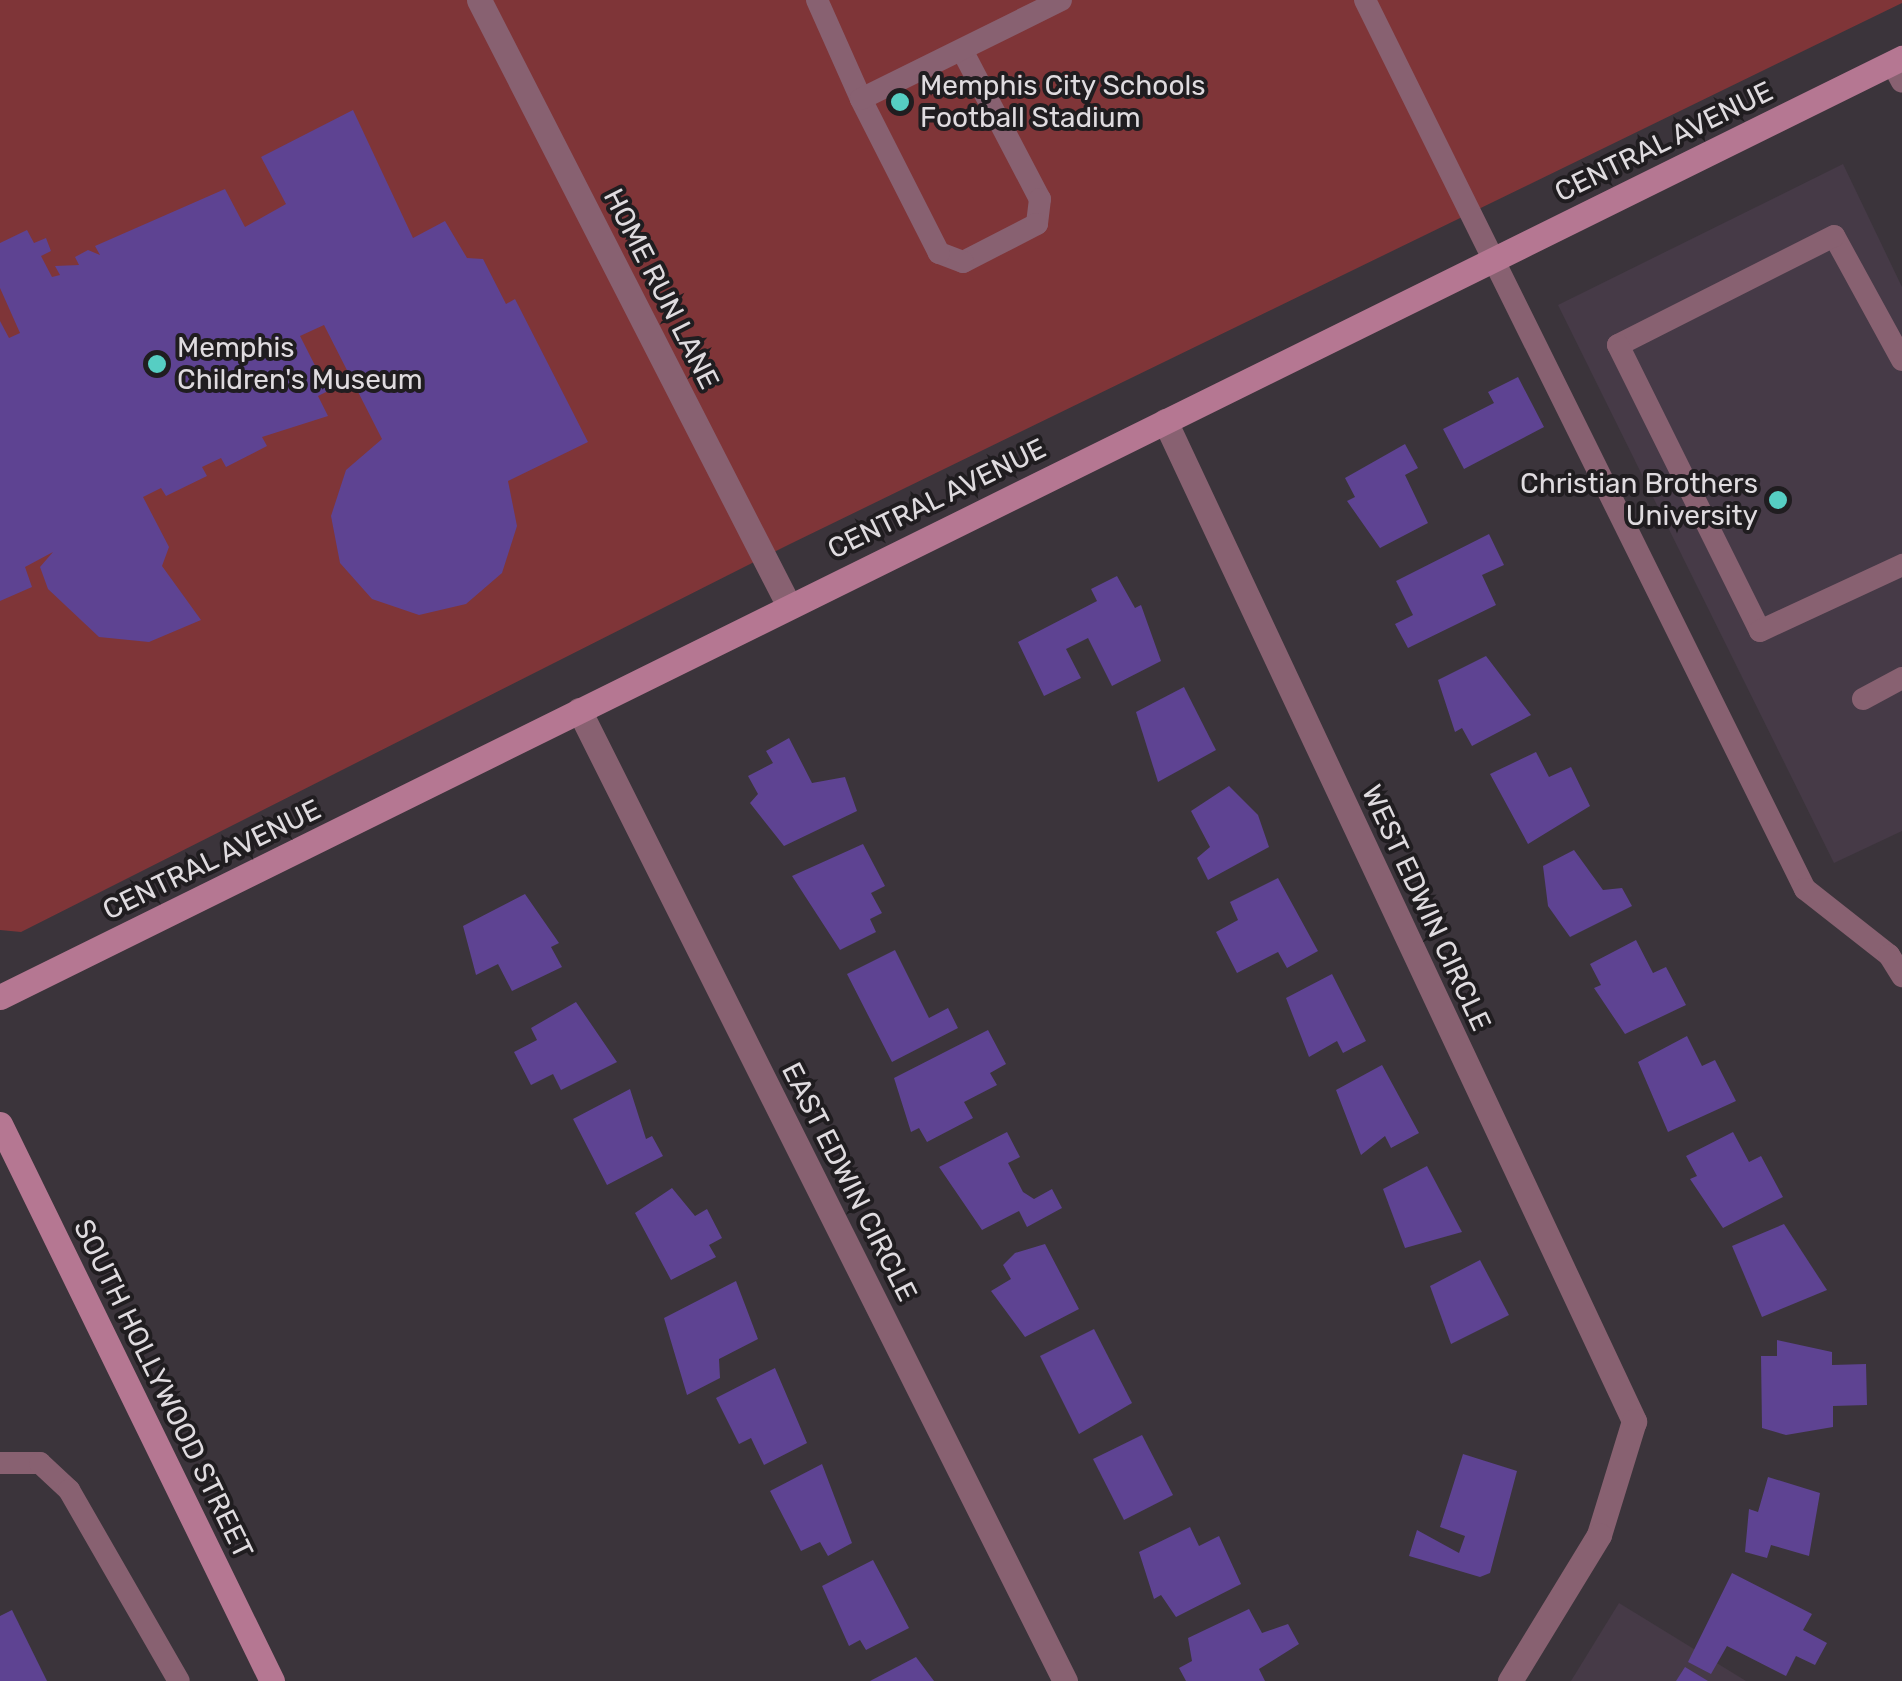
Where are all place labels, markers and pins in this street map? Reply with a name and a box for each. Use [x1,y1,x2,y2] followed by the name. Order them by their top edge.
[920,69,1206,135] place label: Memphis City Schools Football Stadium
[889,91,911,113] marker: Memphis City Schools Football Stadium
[177,331,423,397] place label: Memphis Children's Museum
[146,353,168,375] marker: Memphis Children's Museum
[1520,467,1758,533] place label: Christian Brothers University
[1767,489,1789,511] marker: Christian Brothers University

